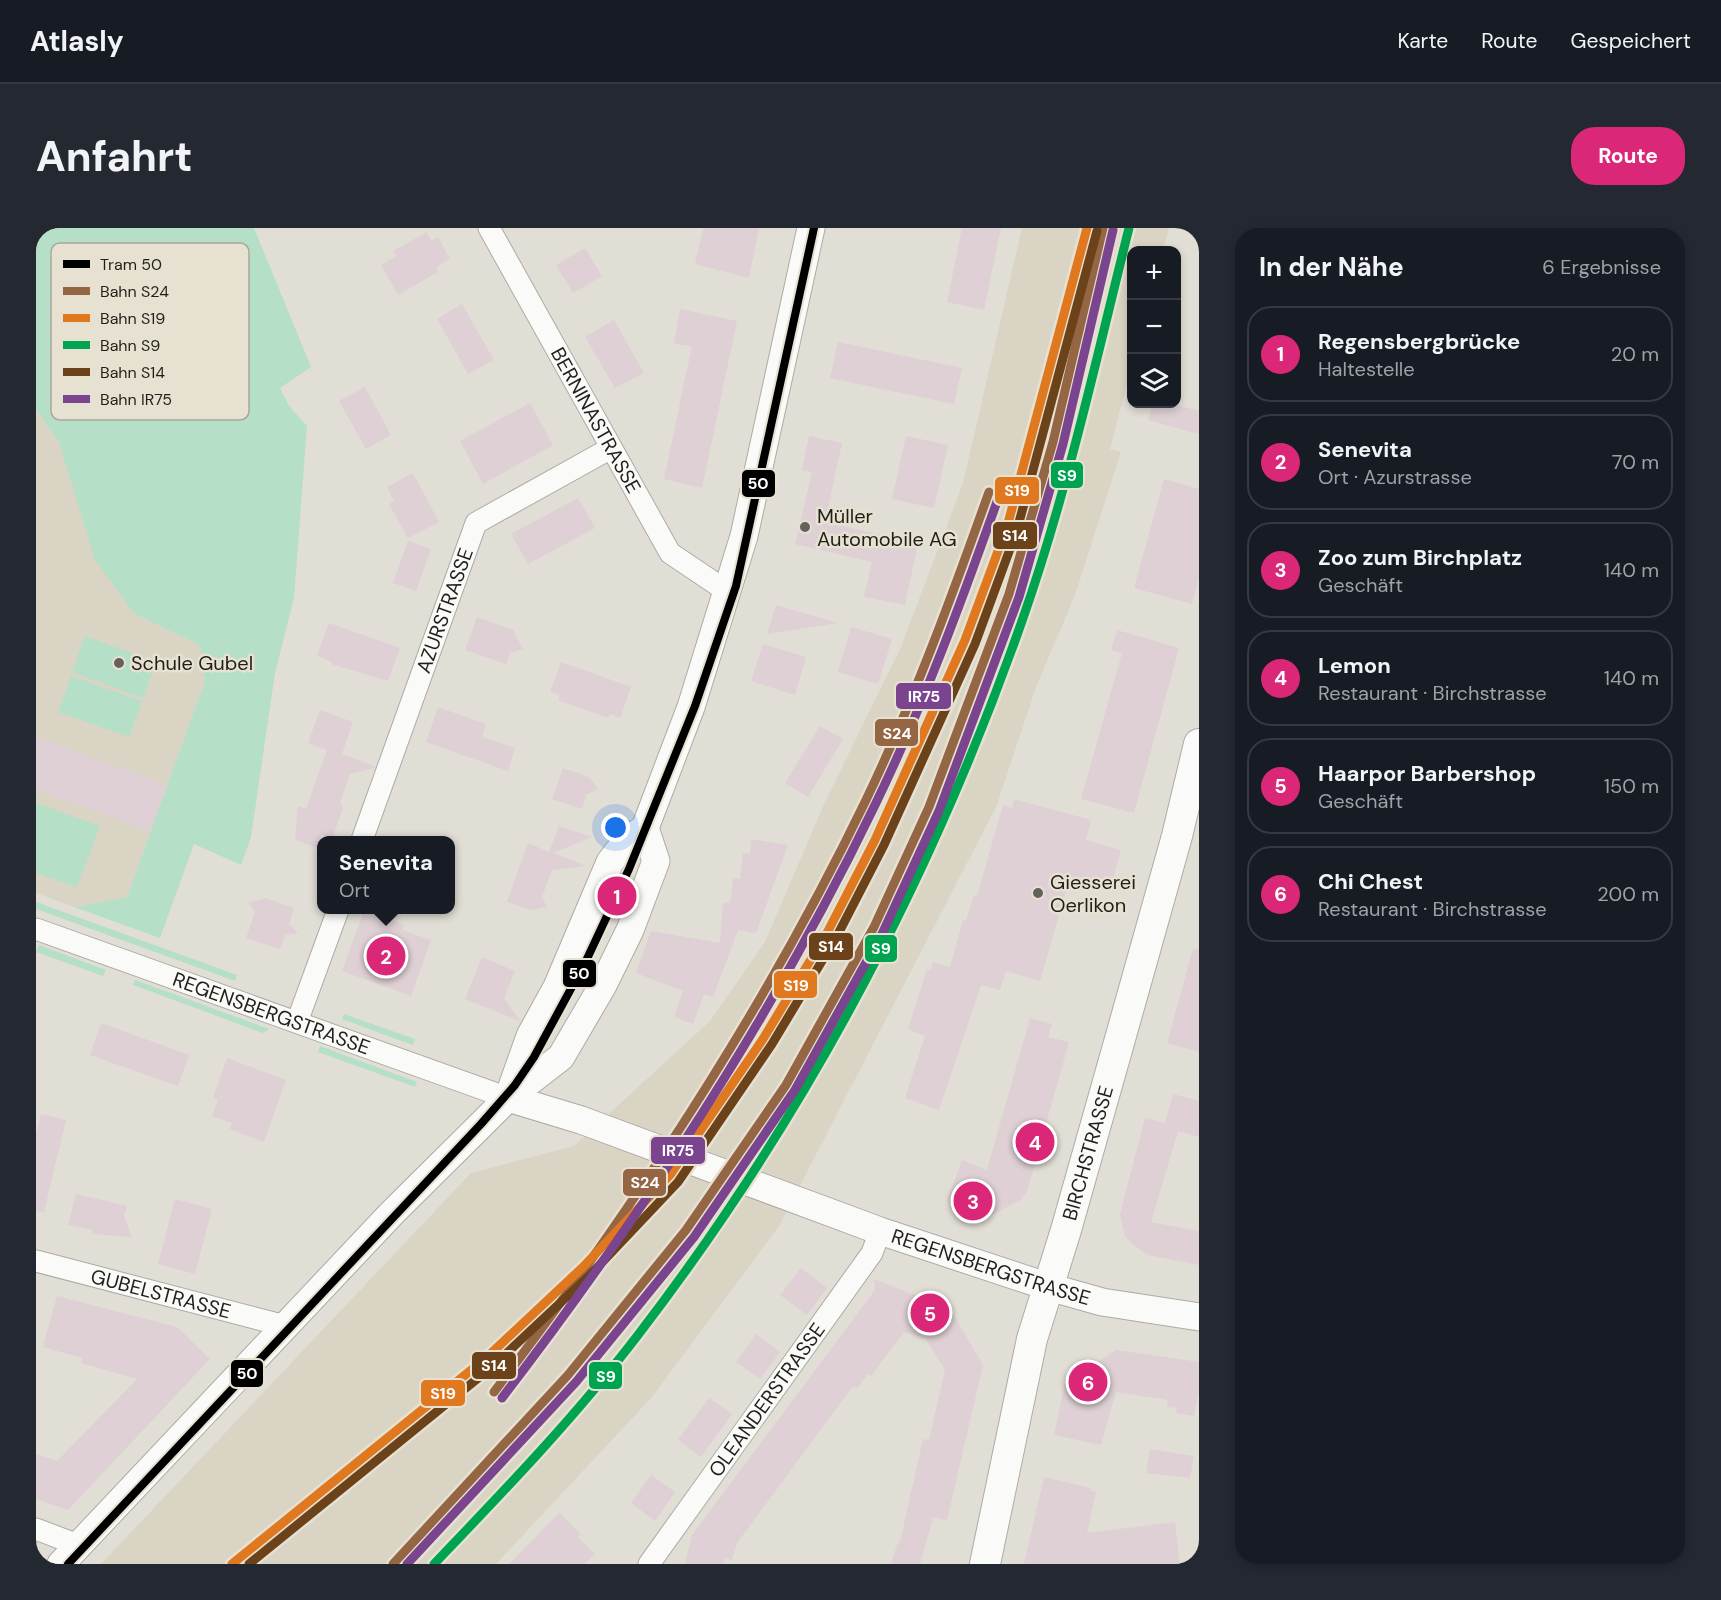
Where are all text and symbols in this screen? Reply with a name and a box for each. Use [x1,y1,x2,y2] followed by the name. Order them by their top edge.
[30,23,124,60] text: Atlasly
[1397,27,1448,55] text: Karte
[1481,27,1537,55] text: Route
[1570,27,1691,55] text: Gespeichert
[1571,127,1685,185] button: Route
[36,129,192,184] text: Anfahrt
[51,243,249,420] legend
[1127,246,1181,408] map controls
[1127,246,1181,300] button: +
[1259,250,1404,284] text: In der Nähe
[100,254,162,275] text: Tram 50
[1542,254,1661,280] text: 6 Ergebnisse
[100,281,169,302] text: Bahn S24
[1127,300,1181,354] button: −
[100,308,165,329] text: Bahn S19
[1318,327,1520,356] text: Regensbergbrücke
[100,335,160,356] text: Bahn S9
[1277,341,1284,367] text: 1
[1611,341,1659,367] text: 20 m
[545,343,647,498] street label: BERNINASTRASSE
[1127,354,1181,408] button: layers
[1318,356,1415,382] text: Haltestelle
[100,362,165,383] text: Bahn S14
[100,389,172,410] text: Bahn IR75
[1318,435,1412,464] text: Senevita
[1275,449,1286,475] text: 2
[1612,449,1659,475] text: 70 m
[1050,461,1084,489] line badge: S9
[1318,464,1472,490] text: Ort · Azurstrasse
[1057,465,1077,486] text: S9
[741,469,776,498] line badge: 50
[747,473,769,494] text: 50
[994,476,1040,505] line badge: S19
[1004,480,1030,501] text: S19
[817,503,957,552] place label: Müller Automobile AG
[798,520,812,534] marker: Müller Automobile AG
[992,521,1038,550] line badge: S14
[1002,525,1028,546] text: S14
[1318,543,1522,572] text: Zoo zum Birchplatz
[410,544,479,677] street label: AZURSTRASSE
[1274,557,1287,583] text: 3
[1604,557,1659,583] text: 140 m
[1318,572,1403,598] text: Geschäft
[131,650,253,676] place label: Schule Gubel
[1318,651,1391,680] text: Lemon
[112,656,126,670] marker: Schule Gubel
[1274,665,1287,691] text: 4
[1604,665,1659,691] text: 140 m
[1318,680,1547,706] text: Restaurant · Birchstrasse
[895,682,952,710] line badge: IR75
[908,686,940,707] text: IR75
[874,718,919,747] line badge: S24
[882,723,912,744] text: S24
[1318,759,1536,788] text: Haarpor Barbershop
[1274,773,1287,799] text: 5
[1604,773,1659,799] text: 150 m
[1318,788,1403,814] text: Geschäft
[601,813,630,842] your location
[317,836,455,914] popup
[339,848,433,877] text: Senevita
[1318,867,1423,896] text: Chi Chest
[1050,869,1136,918] place label: Giesserei Oerlikon
[598,874,636,918] pin: 1
[339,877,370,903] text: Ort
[1274,881,1287,907] text: 6
[1597,881,1659,907] text: 200 m
[1031,886,1045,900] marker: Giesserei Oerlikon
[1318,896,1547,922] text: Restaurant · Birchstrasse
[808,932,854,961] line badge: S14
[366,934,406,978] pin: 2
[864,934,898,963] line badge: S9
[818,936,844,957] text: S14
[871,938,891,959] text: S9
[562,959,597,988] line badge: 50
[568,963,590,984] text: 50
[169,966,374,1061] street label: REGENSBERGSTRASSE
[773,970,818,999] line badge: S19
[783,975,809,996] text: S19
[1056,1083,1119,1223] street label: BIRCHSTRASSE
[1016,1120,1054,1164] pin: 4
[650,1136,706,1165] line badge: IR75
[662,1140,694,1161] text: IR75
[622,1168,667,1197] line badge: S24
[630,1172,660,1193] text: S24
[954,1178,992,1224] pin: 3
[888,1223,1094,1311] street label: REGENSBERGSTRASSE
[88,1263,234,1324] street label: GUBELSTRASSE
[910,1290,950,1336] pin: 5
[703,1318,831,1482] street label: OLEANDERSTRASSE
[471,1351,517,1380] line badge: S14
[481,1355,507,1376] text: S14
[230,1359,264,1388] line badge: 50
[1068,1360,1108,1404] pin: 6
[588,1361,623,1390] line badge: S9
[236,1363,258,1384] text: 50
[596,1366,616,1387] text: S9
[420,1379,466,1407] line badge: S19
[430,1383,456,1404] text: S19

